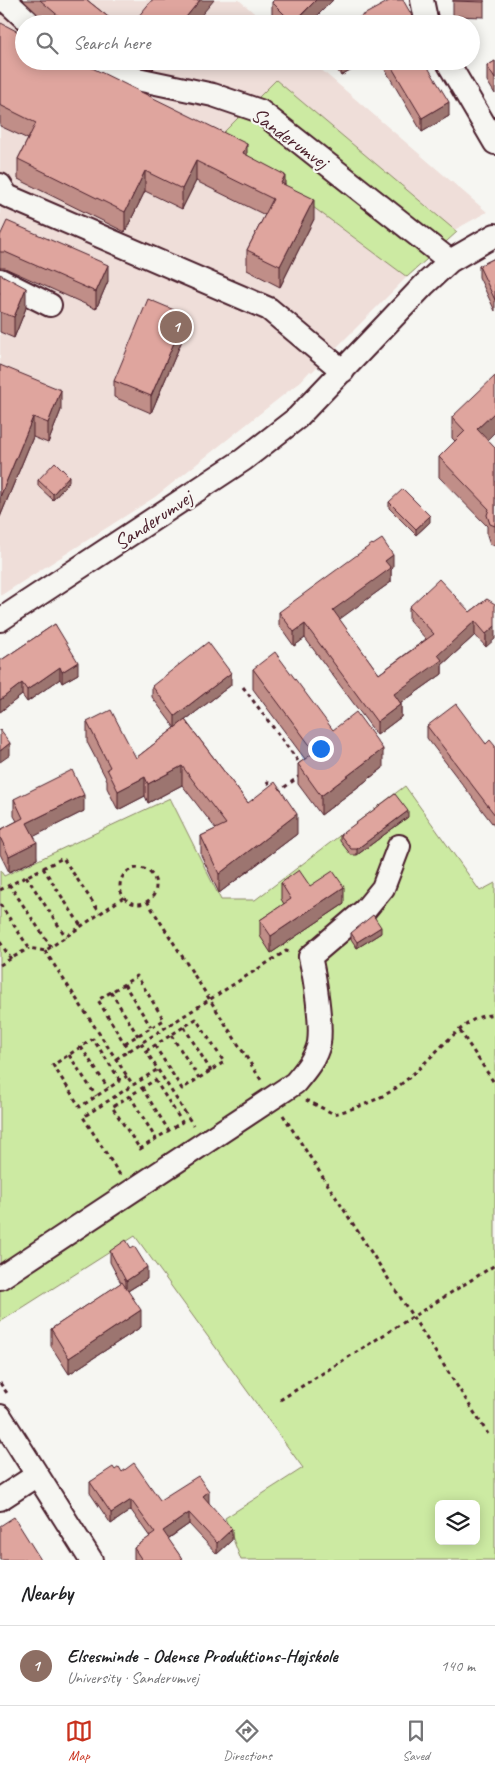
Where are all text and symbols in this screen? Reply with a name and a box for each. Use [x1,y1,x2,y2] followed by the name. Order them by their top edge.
[15,15,480,70] search box
[33,29,61,57] icon: search
[73,31,150,55] text: Search here
[246,101,336,176] street label: Sanderumvej
[160,308,192,346] pin: 1
[109,483,199,556] street label: Sanderumvej
[308,736,334,762] your location
[435,1500,480,1545] map controls
[435,1500,480,1545] button: layers
[20,1580,73,1606] text: Nearby
[67,1644,338,1668] text: Elsesminde - Odense Produktions-Højskole
[32,1656,40,1676] text: 1
[441,1656,475,1676] text: 140 m
[67,1668,199,1688] text: University · Sanderumvej
[65,1717,93,1764] tab: Map
[223,1717,272,1764] tab: Directions
[402,1717,430,1764] tab: Saved

